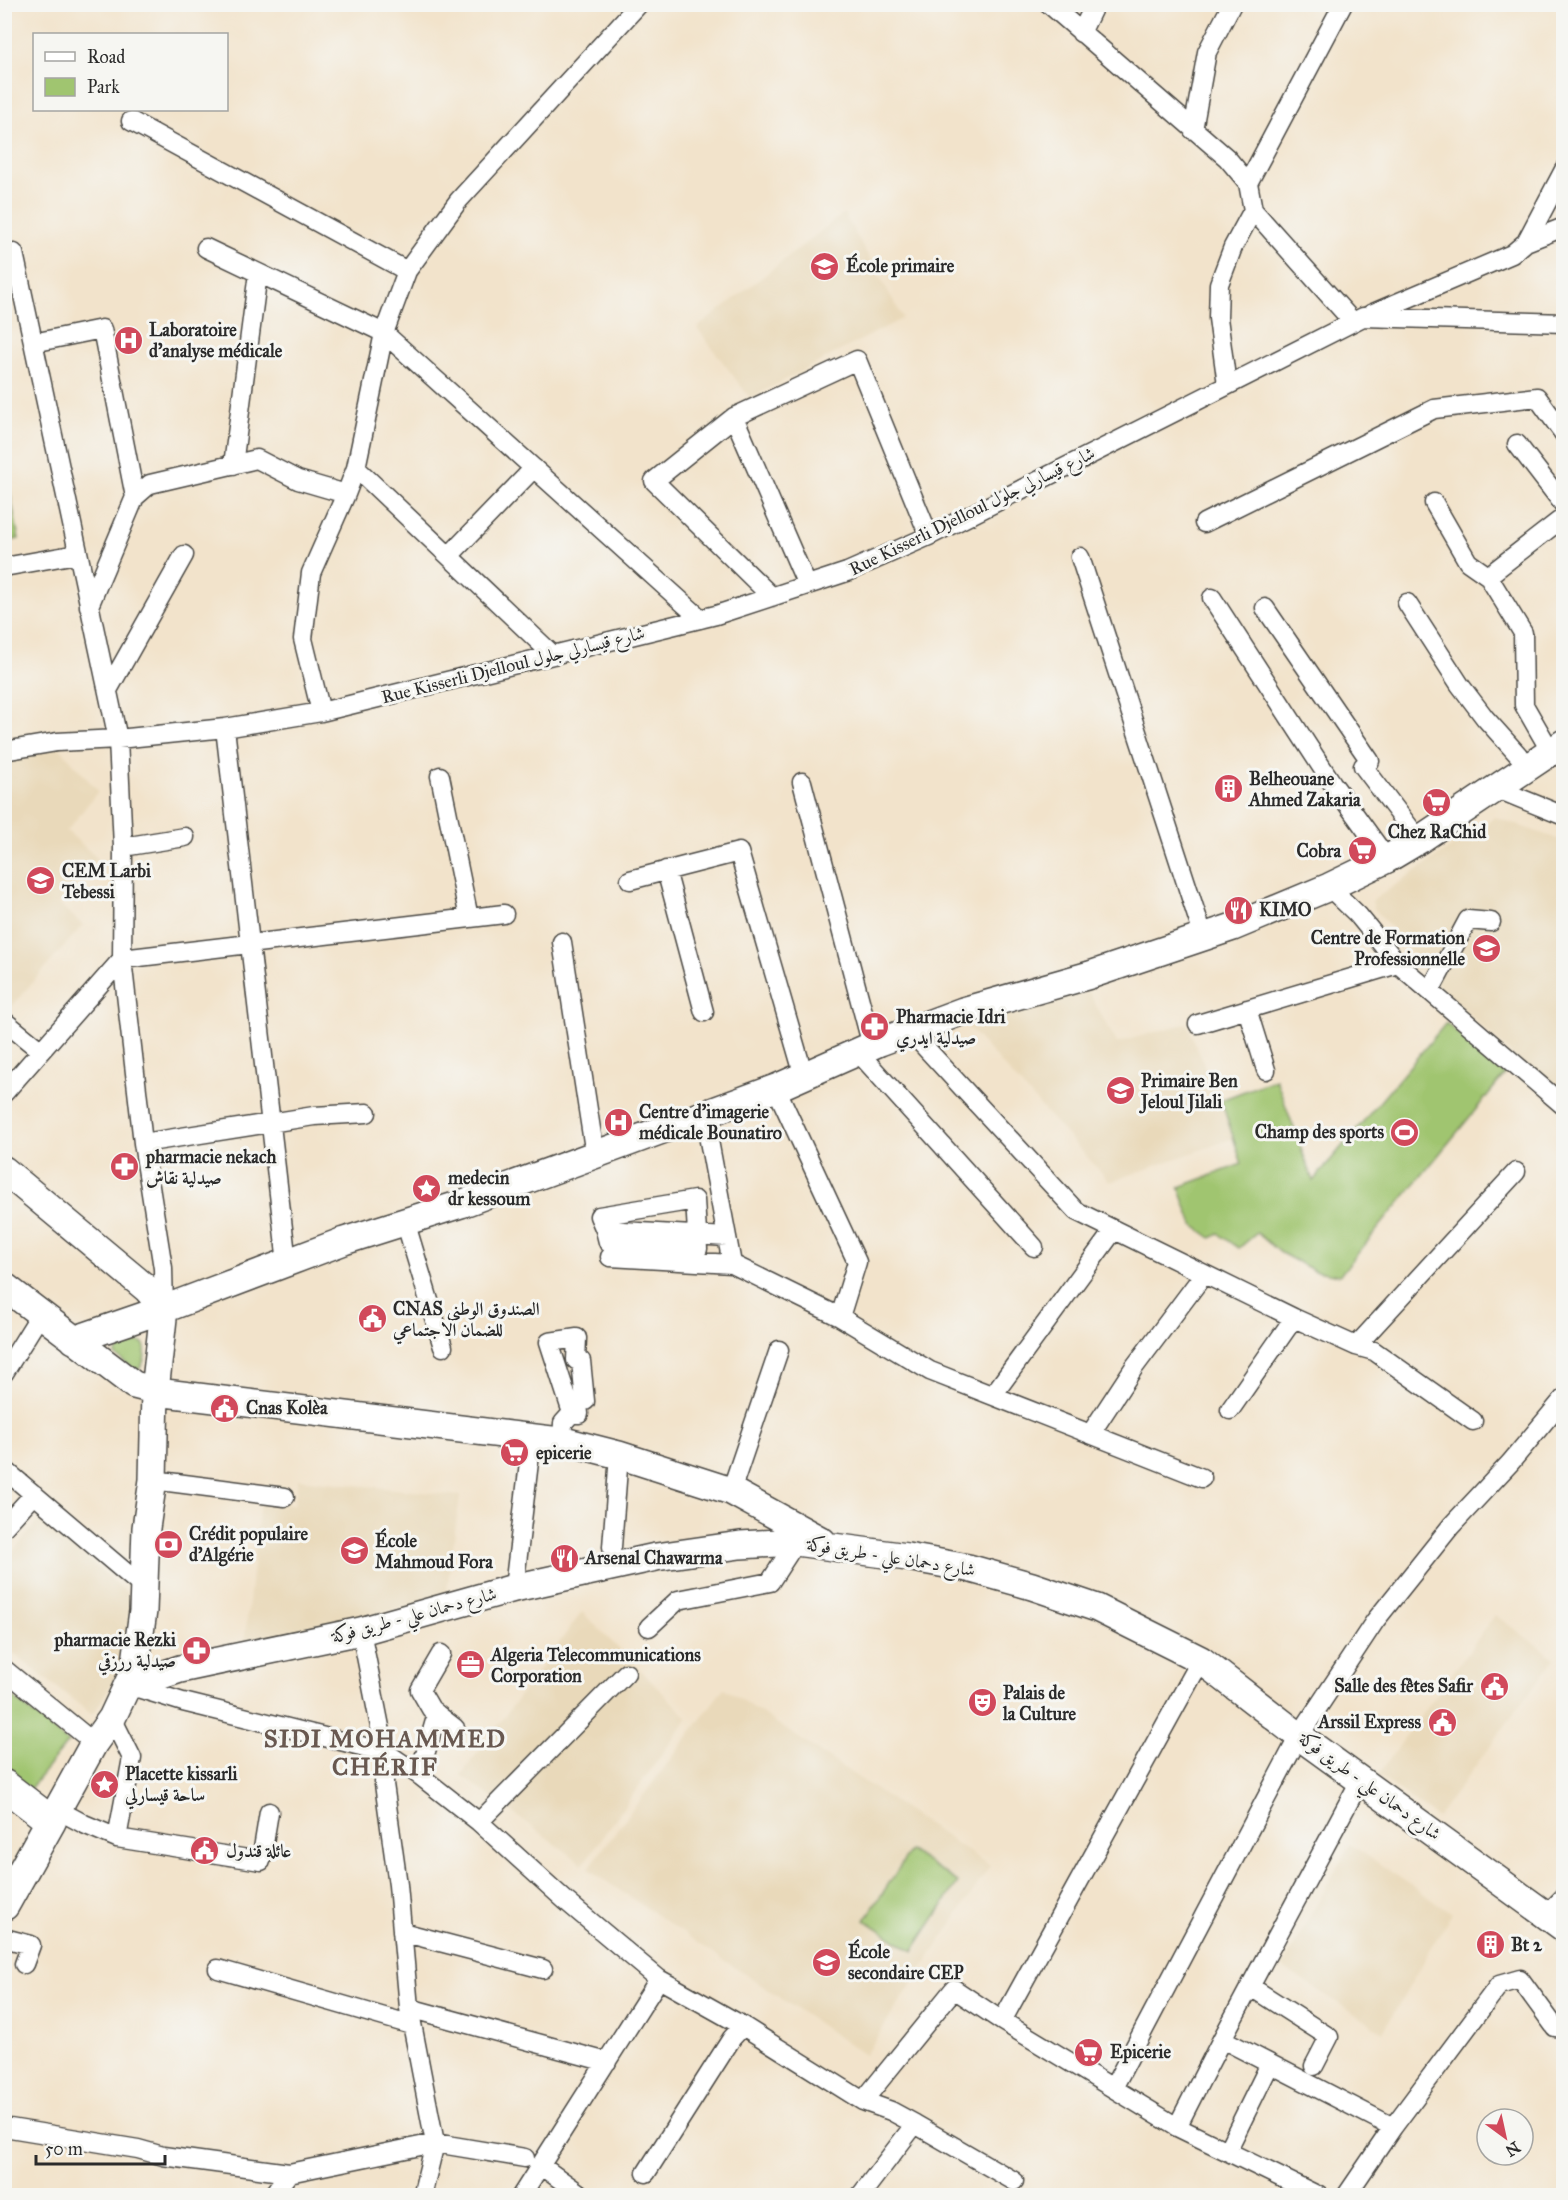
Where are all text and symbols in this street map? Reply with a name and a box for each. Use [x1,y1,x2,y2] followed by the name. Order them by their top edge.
[33,33,228,111] legend
[87,46,125,68] text: Road
[87,76,120,98] text: Park
[809,250,841,282] school or university icon: École primaire
[846,252,955,278] place label: École primaire
[149,319,283,363] place label: Laboratoire d'analyse médicale
[112,324,144,356] hospital icon: Laboratoire d'analyse médicale
[846,442,1100,584] street label: Rue Kisserli Djelloul شارع قيسارلي جلول
[379,622,648,712] street label: Rue Kisserli Djelloul شارع قيسارلي جلول
[1248,768,1361,811] place label: Belheouane Ahmed Zakaria
[1212,773,1244,805] building icon: Belheouane Ahmed Zakaria
[1421,787,1453,819] supermarket icon: Chez RaChid
[1388,821,1487,843] place label: Chez RaChid
[1346,835,1378,867] supermarket icon: Cobra
[1297,840,1341,862] place label: Cobra
[61,860,152,903] place label: CEM Larbi Tebessi
[25,865,57,897] school or university icon: CEM Larbi Tebessi
[1222,894,1254,926] restaurant icon: KIMO
[1259,899,1312,921] place label: KIMO
[1311,927,1465,970] place label: Centre de Formation Professionnelle
[1470,932,1502,964] school or university icon: Centre de Formation Professionnelle
[896,1006,1006,1053] place label: Pharmacie Idri صيدلية ايدري
[859,1011,891,1043] pharmacy icon: Pharmacie Idri صيدلية ايدري
[1139,1070,1238,1114] place label: Primaire Ben Jeloul Jilali
[1104,1075,1136,1107] school or university icon: Primaire Ben Jeloul Jilali
[638,1101,782,1144] place label: Centre d'imagerie médicale Bounatiro
[602,1106,634,1138] hospital icon: Centre d'imagerie médicale Bounatiro
[1389,1116,1421,1148] sports icon: Champ des sports
[1255,1121,1384,1144] place label: Champ des sports
[145,1146,278,1189] place label: pharmacie nekach صيدلية نقاش
[109,1151,141,1183] pharmacy icon: pharmacie nekach صيدلية نقاش
[447,1167,531,1210] place label: medecin dr kessoum
[411,1172,443,1204] place icon: medecin dr kessoum
[392,1298,540,1345] place label: CNAS الصندوق الوطني للضمان الاجتماعي
[356,1303,388,1335] public building icon: CNAS الصندوق الوطني للضمان الاجتماعي
[209,1392,241,1424] public building icon: Cnas Kolèa
[246,1397,328,1419] place label: Cnas Kolèa
[499,1437,531,1469] supermarket icon: epicerie
[536,1442,592,1465] place label: epicerie
[189,1523,308,1567] place label: Crédit populaire d'Algérie
[375,1527,493,1573] place label: École Mahmoud Fora
[152,1528,184,1560] bank icon: Crédit populaire d'Algérie
[803,1533,977,1587] street label: شارع دحمان علي - طريق فوكة
[338,1535,370,1567] school or university icon: École Mahmoud Fora
[548,1542,580,1574] restaurant icon: Arsenal Chawarma
[584,1547,723,1569] place label: Arsenal Chawarma
[328,1582,501,1654] street label: شارع دحمان علي - طريق فوكة
[54,1629,177,1676] place label: pharmacie Rezki صيدلية ررزقي
[181,1634,213,1666] pharmacy icon: pharmacie Rezki صيدلية ررزقي
[490,1644,701,1688] place label: Algeria Telecommunications Corporation
[454,1649,486,1681] office icon: Algeria Telecommunications Corporation
[1478,1670,1510,1702] public building icon: Salle des fêtes Safir
[1334,1675,1474,1697] place label: Salle des fêtes Safir
[1002,1682,1077,1725] place label: Palais de la Culture
[966,1687,998,1719] theatre icon: Palais de la Culture
[1426,1706,1458,1738] public building icon: Arssil Express
[1317,1711,1421,1734] place label: Arssil Express
[264,1724,506,1782] district label: SIDI MOHAMMED CHÉRIF
[1290,1727,1445,1850] street label: شارع دحمان علي - طريق فوكة
[124,1763,239,1810] place label: Placette kissarli ساحة قيسارلي
[88,1768,120,1800] place icon: Placette kissarli ساحة قيسارلي
[189,1835,221,1867] public building icon: عائلة قندول
[226,1840,291,1862] place label: عائلة قندول
[1474,1929,1506,1961] building icon: Bt 2
[1511,1934,1543,1956] place label: Bt 2
[848,1938,964,1984] place label: École secondaire CEP
[811,1946,843,1978] school or university icon: École secondaire CEP
[1073,2036,1105,2068] supermarket icon: Epicerie
[1110,2041,1171,2064] place label: Epicerie
[1475,2107,1535,2167] north arrow
[36,2128,165,2166] scale bar
[1502,2137,1524,2161] text: N
[45,2138,83,2160] text: 50 m

